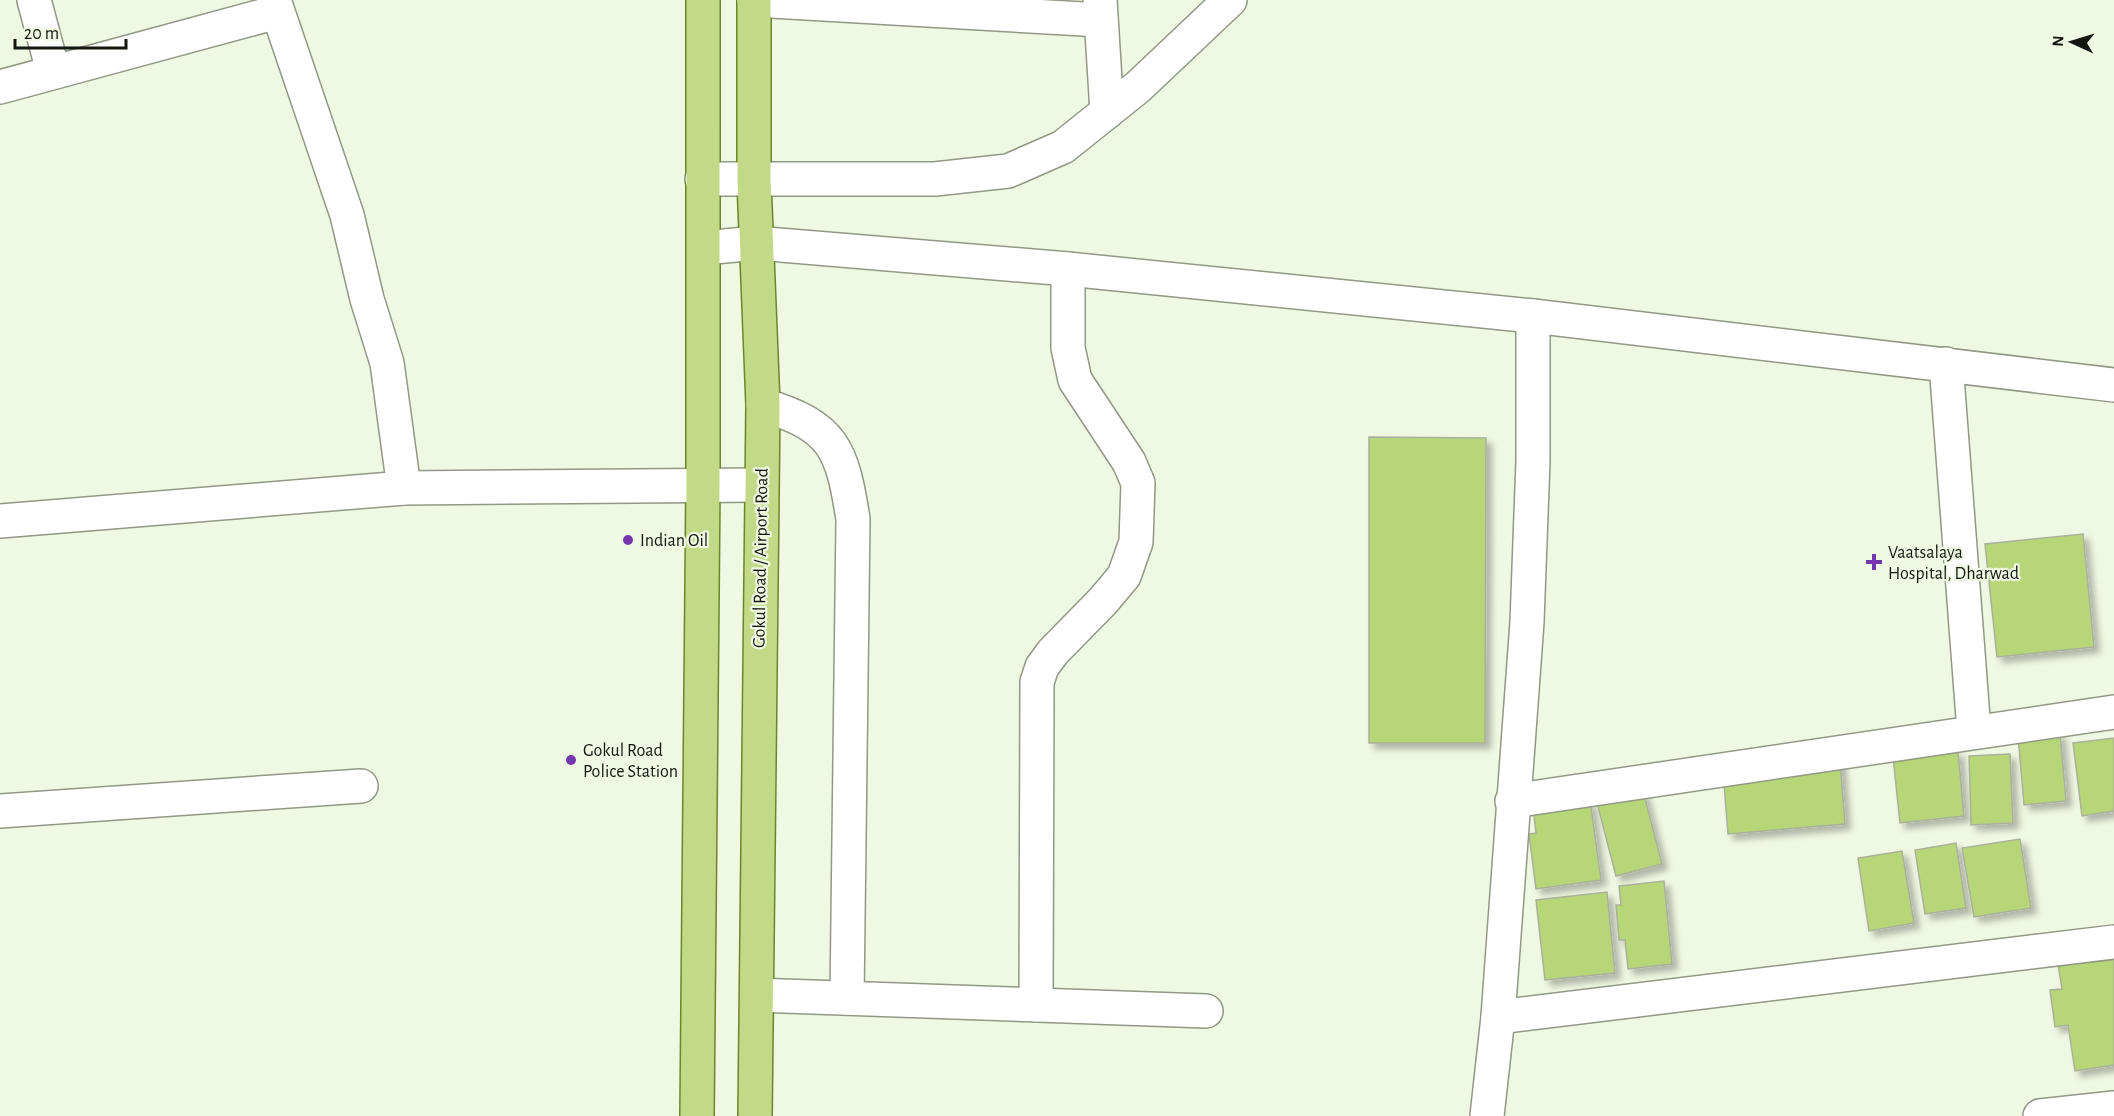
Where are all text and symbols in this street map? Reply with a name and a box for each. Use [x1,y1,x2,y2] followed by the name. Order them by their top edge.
[15,12,126,50] scale bar
[2042,12,2102,72] north arrow
[24,25,59,43] text: 20 m
[2050,35,2066,47] text: N
[750,468,772,648] street label: Gokul Road / Airport Road
[640,532,708,550] place label: Indian Oil
[621,533,635,547] marker: Indian Oil
[1888,544,2019,583] place label: Vaatsalaya Hospital, Dharwad
[1865,553,1883,571] marker: Vaatsalaya Hospital, Dharwad
[583,742,678,781] place label: Gokul Road Police Station
[564,753,578,767] marker: Gokul Road Police Station

